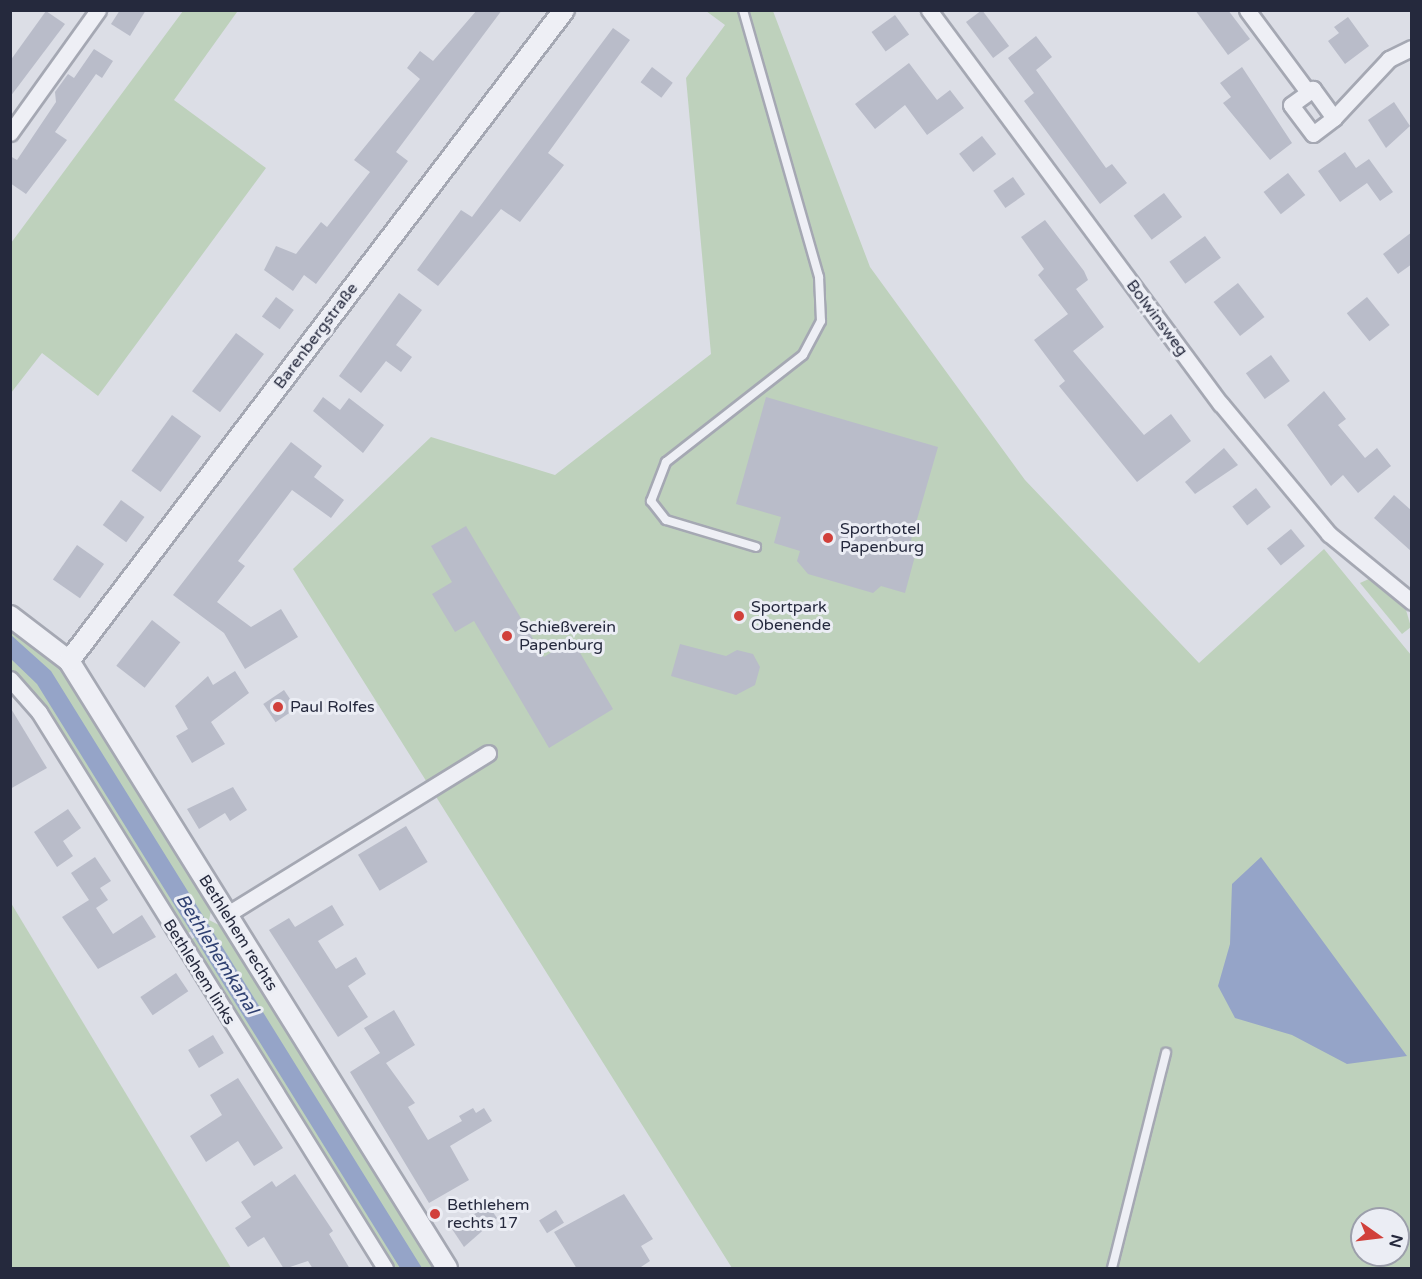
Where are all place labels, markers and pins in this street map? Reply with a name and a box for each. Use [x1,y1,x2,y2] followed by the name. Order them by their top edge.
[840,519,924,557] place label: Sporthotel Papenburg
[821,531,835,545] marker: Sporthotel Papenburg
[751,597,831,635] place label: Sportpark Obenende
[732,609,746,623] marker: Sportpark Obenende
[519,617,616,655] place label: Schießverein Papenburg
[500,629,514,643] marker: Schießverein Papenburg
[290,697,375,717] place label: Paul Rolfes
[271,700,285,714] marker: Paul Rolfes
[447,1195,529,1233] place label: Bethlehem rechts 17
[428,1207,442,1221] marker: Bethlehem rechts 17

